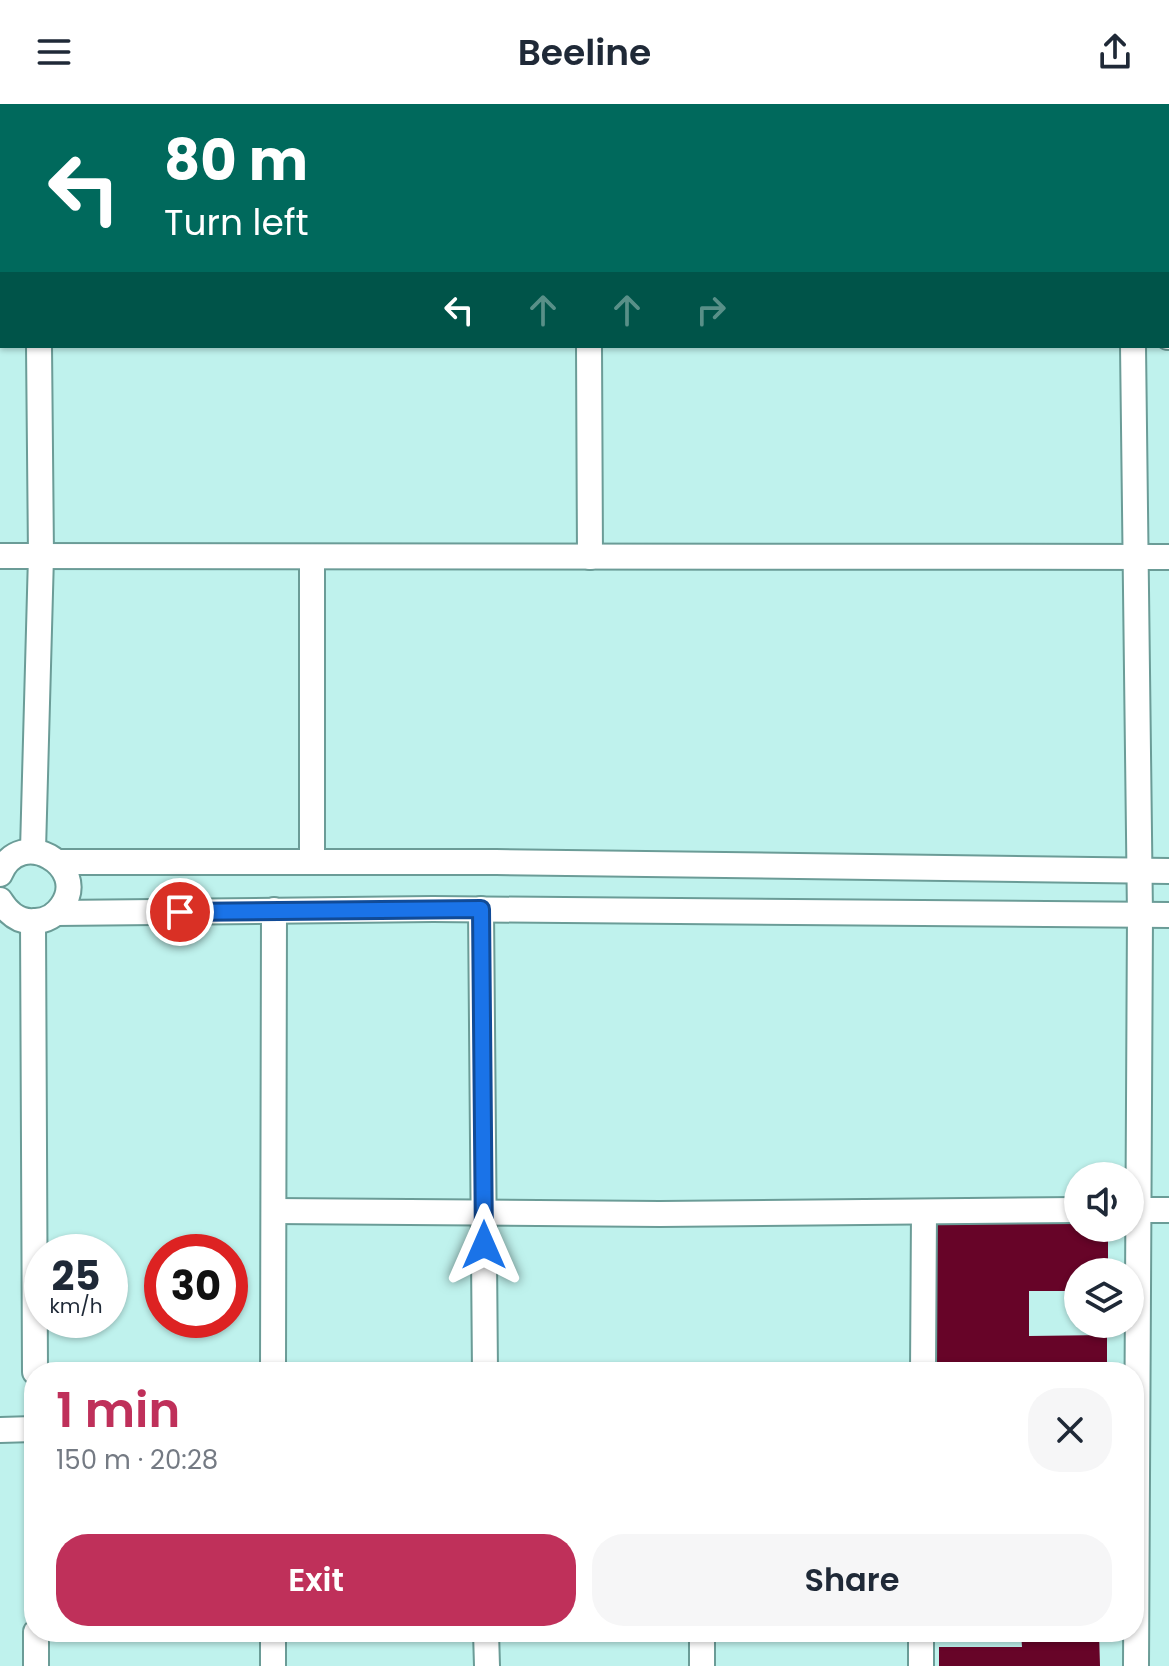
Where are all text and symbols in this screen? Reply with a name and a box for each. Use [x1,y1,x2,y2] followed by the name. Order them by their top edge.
[518,27,651,78] text: Beeline
[32,30,76,74] icon: menu
[1093,30,1137,74] icon: share
[164,121,308,200] text: 80 m
[32,136,136,240] icon: left
[164,197,309,248] text: Turn left
[437,288,481,332] icon: left
[521,288,565,332] icon: ahead
[605,288,649,332] icon: ahead
[689,288,733,332] icon: right
[146,878,214,946] pin
[158,890,202,934] icon: arrive
[1064,1162,1144,1338] map controls
[1064,1162,1144,1242] button: sound
[442,1203,526,1287] position arrow
[144,1234,248,1338] speed limit sign: 30
[52,1248,100,1304] text: 25
[1064,1258,1144,1338] button: layers
[49,1292,103,1320] text: km/h
[56,1377,180,1444] text: 1 min
[1028,1388,1112,1472] button: close
[56,1442,218,1478] text: 150 m · 20:28
[56,1534,576,1626] button: Exit
[592,1534,1112,1626] button: Share

